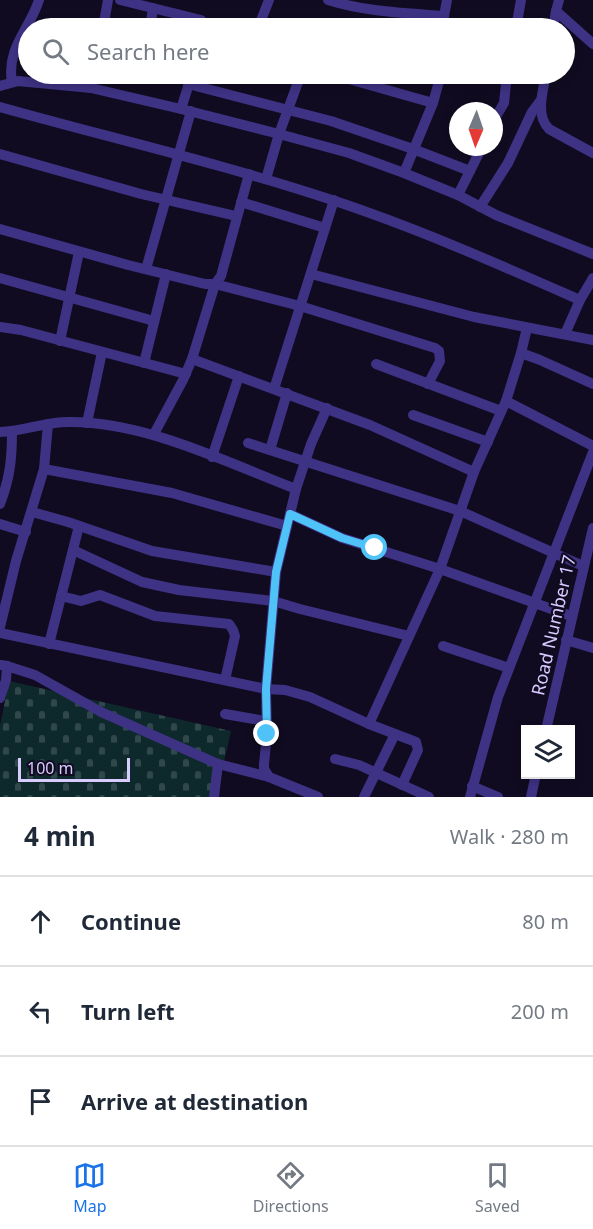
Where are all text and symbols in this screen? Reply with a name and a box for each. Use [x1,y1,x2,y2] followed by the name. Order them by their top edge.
[18,18,575,84] search box
[39,35,72,68] icon: search
[87,36,209,66] text: Search here
[449,102,503,156] north arrow
[361,534,387,560] route start
[525,552,581,698] street label: Road Number 17
[253,720,279,746] route end
[521,725,575,779] map controls
[521,725,575,779] button: layers
[18,755,130,782] scale bar
[27,757,74,779] text: 100 m
[24,818,96,854] text: 4 min
[450,823,569,850] text: Walk · 280 m
[24,905,57,938] icon: ahead
[81,906,181,936] text: Continue
[522,908,569,935] text: 80 m
[24,995,57,1028] icon: left
[81,996,175,1026] text: Turn left
[511,998,569,1025] text: 200 m
[24,1085,57,1118] icon: arrive
[81,1086,308,1116] text: Arrive at destination
[73,1159,106,1217] tab: Map
[253,1159,329,1217] tab: Directions
[475,1159,520,1217] tab: Saved

